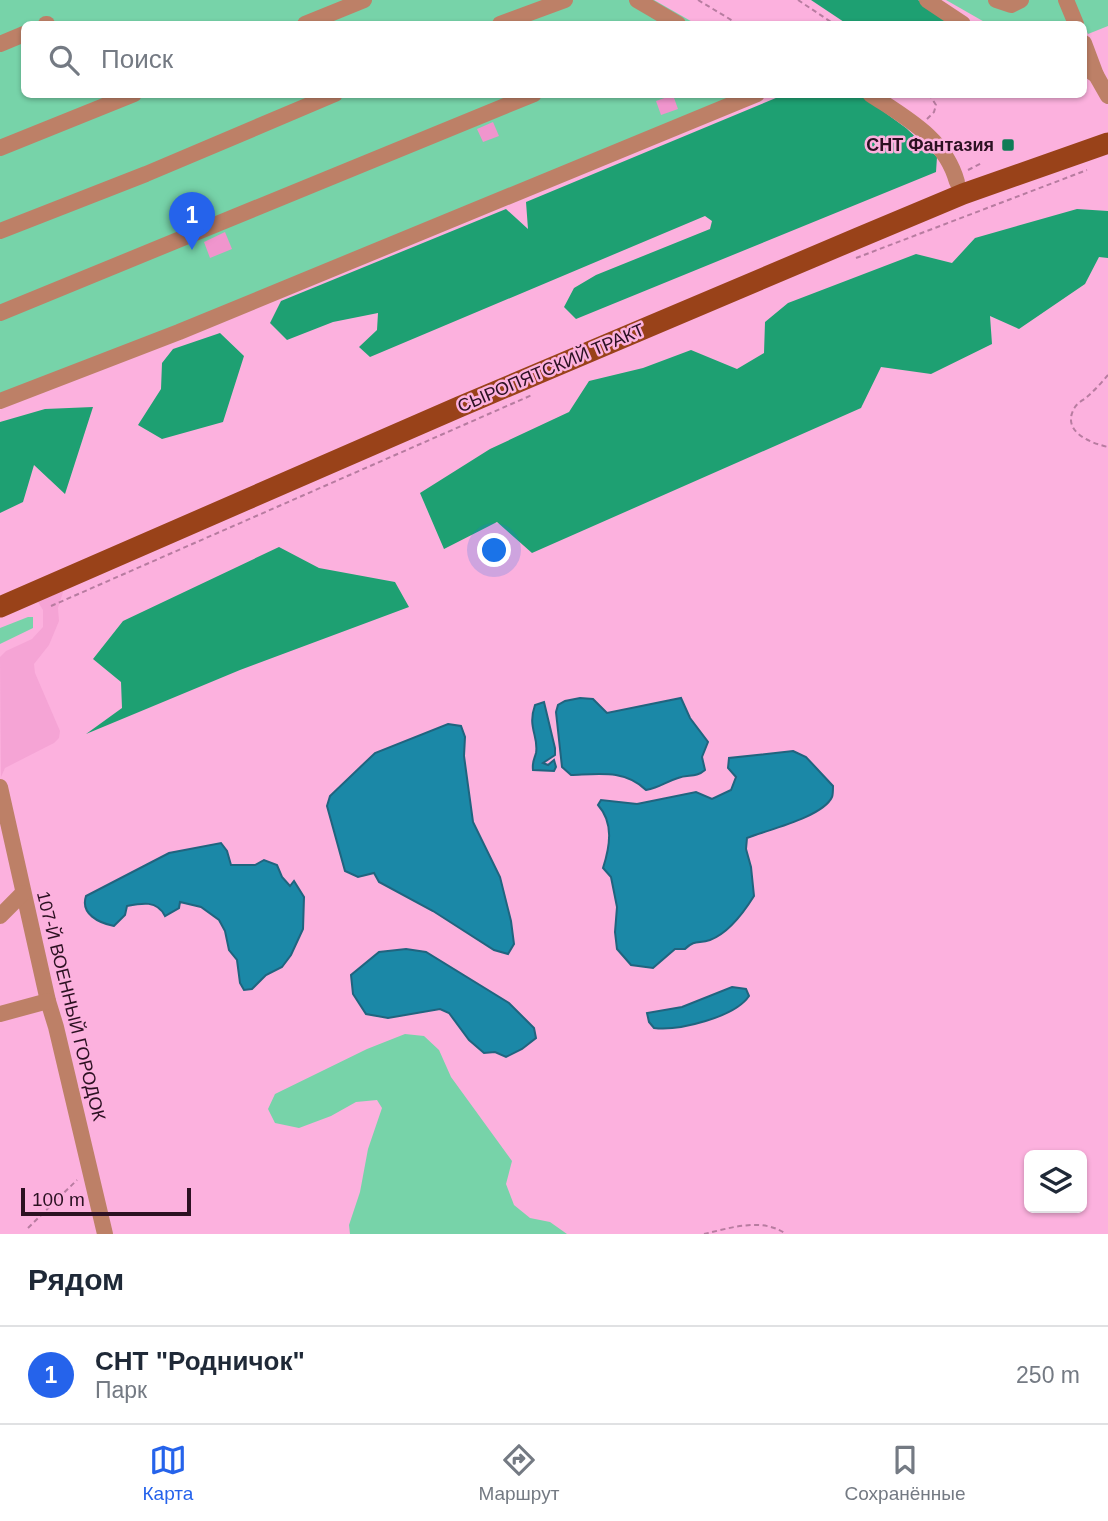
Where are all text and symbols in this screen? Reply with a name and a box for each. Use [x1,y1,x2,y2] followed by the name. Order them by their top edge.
[21,21,1087,98] search box
[45,41,83,79] icon: search
[101,44,173,74] text: Поиск
[866,135,994,155] place label: СНТ Фантазия
[1000,137,1016,153] marker: СНТ Фантазия
[169,192,215,250] pin: 1
[454,319,647,416] street label: СЫРОПЯТСКИЙ ТРАКТ
[477,533,511,567] your location
[33,889,110,1123] street label: 107-Й ВОЕННЫЙ ГОРОДОК
[1024,1150,1087,1213] map controls
[1024,1150,1087,1213] button: layers
[21,1185,191,1217] scale bar
[32,1189,85,1210] text: 100 m
[28,1263,124,1296] text: Рядом
[95,1346,305,1376] text: СНТ "Родничок"
[45,1362,57,1388] text: 1
[1016,1362,1080,1388] text: 250 m
[95,1377,147,1403] text: Парк
[143,1441,193,1505] tab: Карта
[478,1441,559,1505] tab: Маршрут
[844,1441,965,1505] tab: Сохранённые

